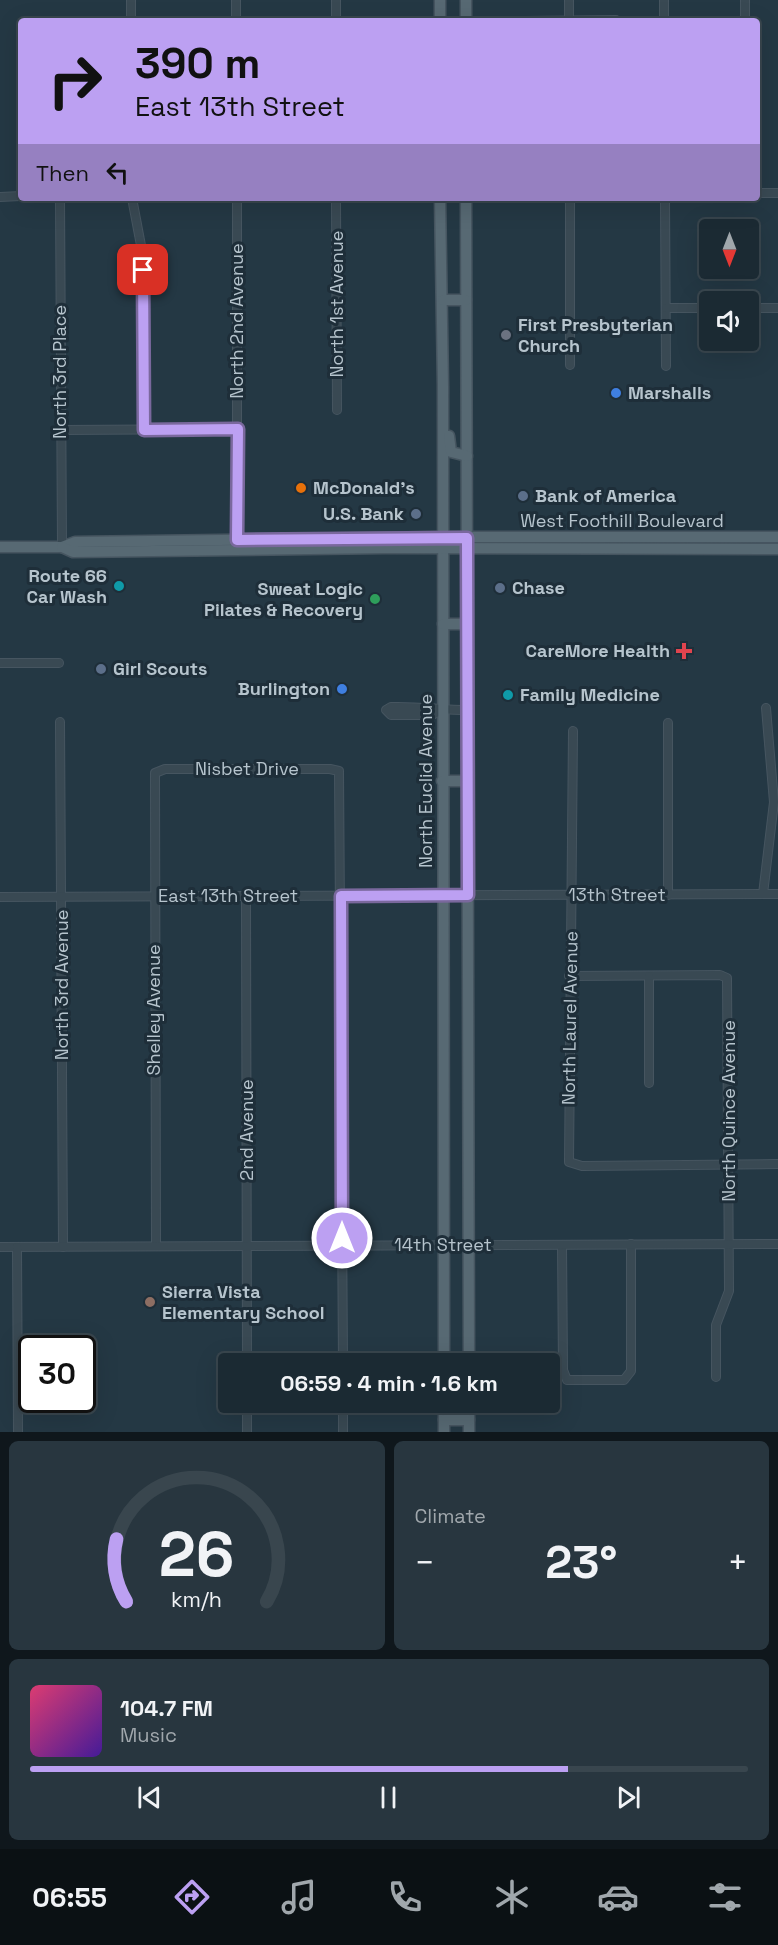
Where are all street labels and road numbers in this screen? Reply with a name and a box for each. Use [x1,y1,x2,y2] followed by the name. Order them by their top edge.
[325,231,348,377] street label: North 1st Avenue
[225,243,248,399] street label: North 2nd Avenue
[48,305,71,439] street label: North 3rd Place
[520,509,724,532] street label: West Foothill Boulevard
[414,694,437,868] street label: North Euclid Avenue
[195,757,299,780] street label: Nisbet Drive
[568,883,666,906] street label: 13th Street
[158,884,298,907] street label: East 13th Street
[50,910,73,1060] street label: North 3rd Avenue
[556,931,583,1105] street label: North Laurel Avenue
[142,944,165,1076] street label: Shelley Avenue
[717,1020,740,1202] street label: North Quince Avenue
[235,1079,258,1181] street label: 2nd Avenue
[394,1233,492,1256] street label: 14th Street

